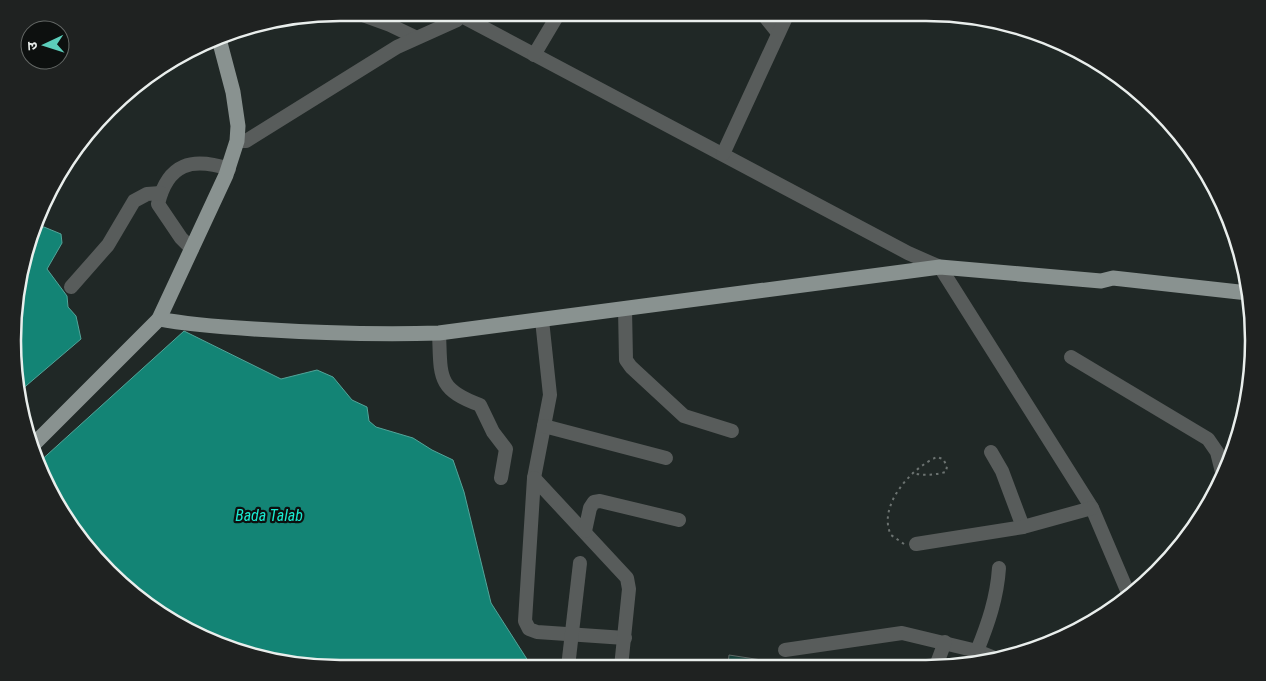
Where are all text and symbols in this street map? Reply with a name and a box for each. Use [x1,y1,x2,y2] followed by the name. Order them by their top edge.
[20,20,70,70] north arrow
[24,40,40,51] text: उ
[235,506,303,525] water label: Bada Talab

